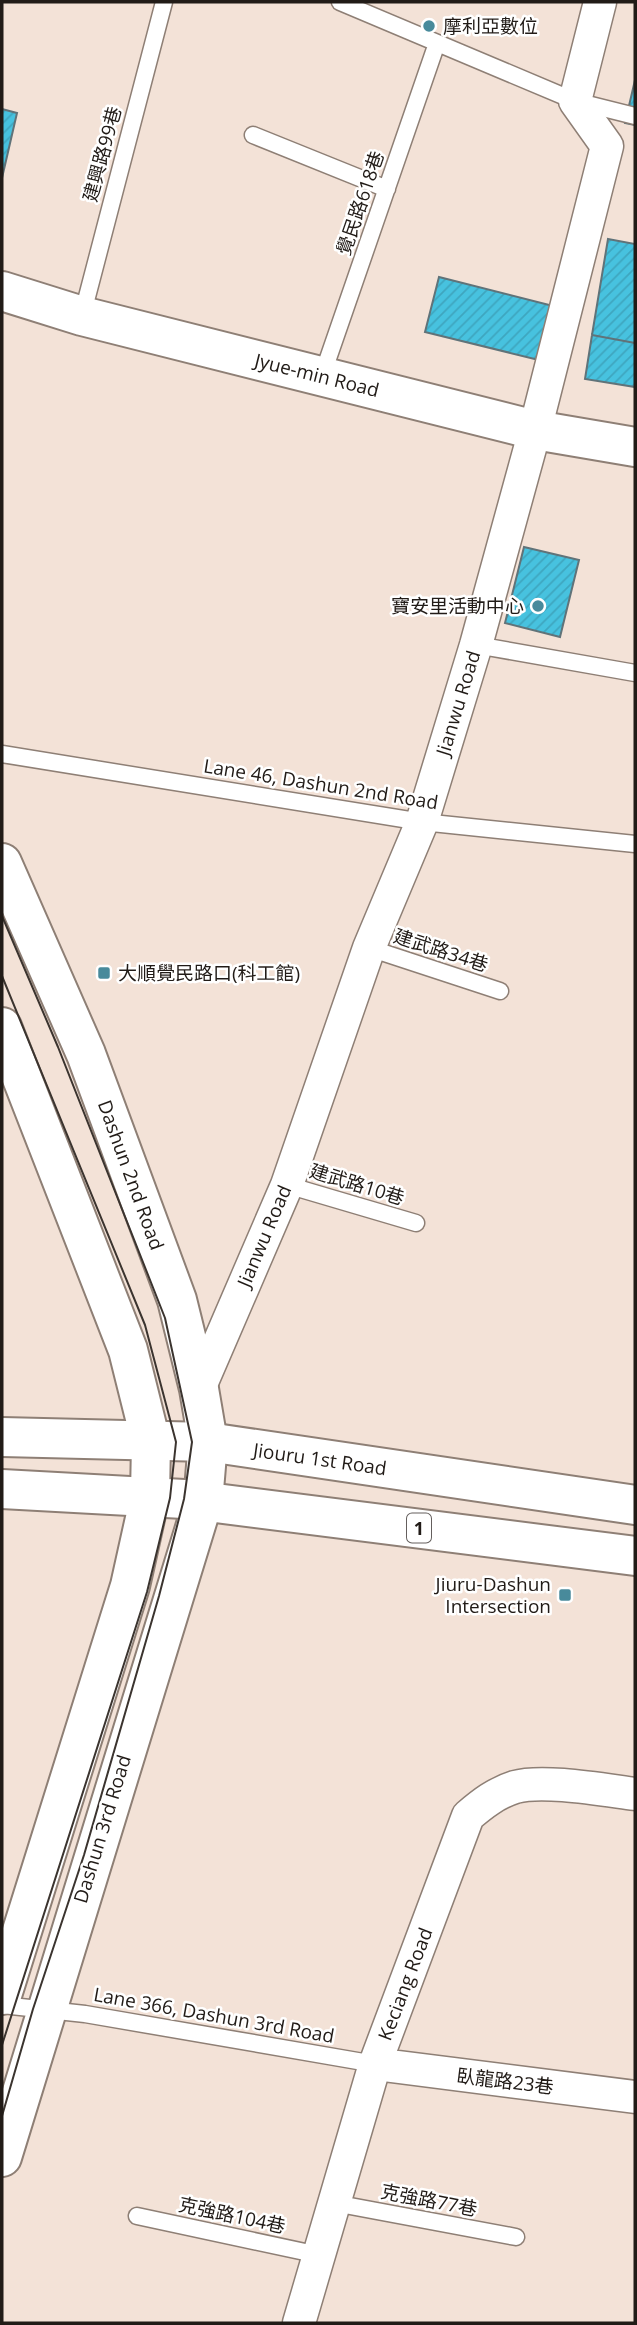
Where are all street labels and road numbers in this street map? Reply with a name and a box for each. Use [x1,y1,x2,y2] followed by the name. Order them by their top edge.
[77,103,127,205] street label: 建興路99巷
[330,147,390,259] street label: 覺民路618巷
[250,346,382,403] street label: Jyue-min Road
[429,647,486,761] street label: Jianwu Road
[202,753,440,815] street label: Lane 46, Dashun 2nd Road
[391,923,491,977] street label: 建武路34巷
[92,1096,170,1254] street label: Dashun 2nd Road
[306,1157,408,1211] street label: 建武路10巷
[230,1181,297,1293] street label: Jianwu Road
[250,1437,388,1481] street label: Jiouru 1st Road
[407,1513,431,1542] road number: 1
[67,1752,137,1906] street label: Dashun 3rd Road
[372,1924,438,2044] street label: Keciang Road
[92,1981,336,2049] street label: Lane 366, Dashun 3rd Road
[455,2062,555,2100] street label: 臥龍路23巷
[379,2178,479,2222] street label: 克強路77巷
[176,2191,288,2239] street label: 克強路104巷

